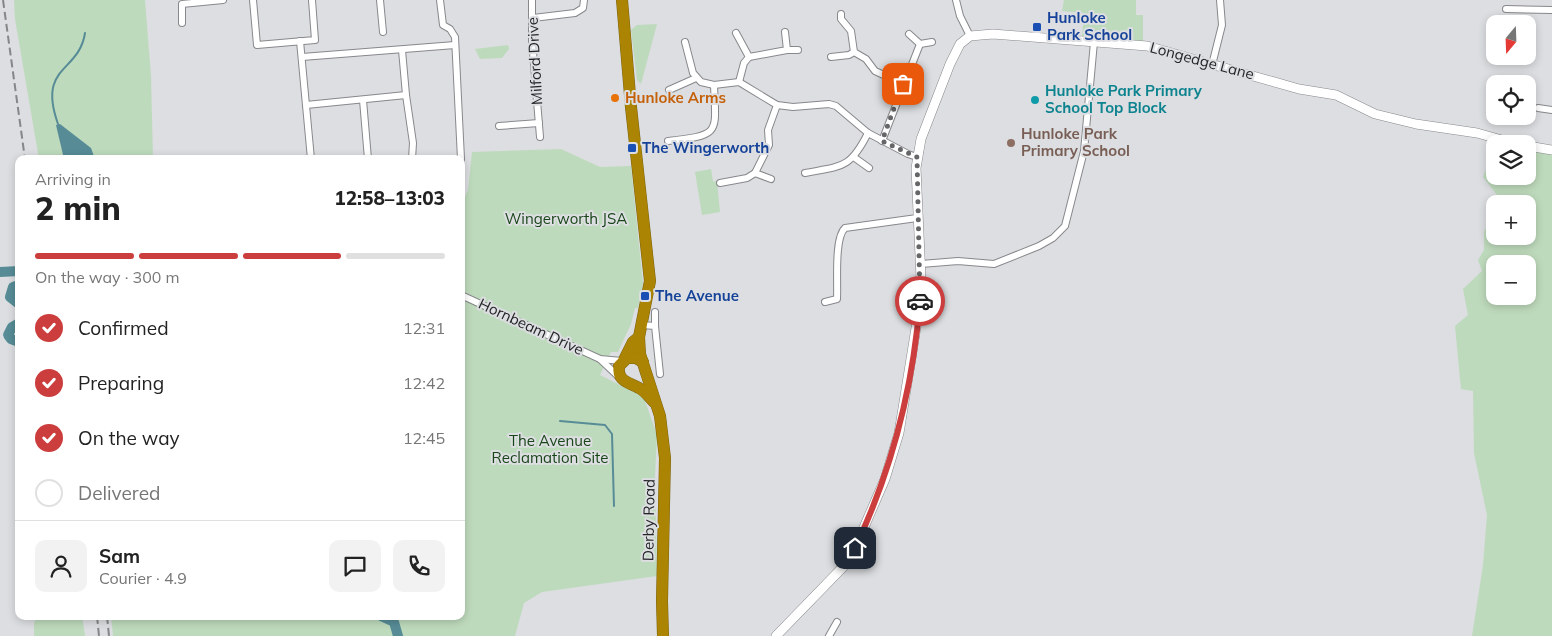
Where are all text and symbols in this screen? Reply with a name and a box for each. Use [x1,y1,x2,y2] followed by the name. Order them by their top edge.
[1047,8,1132,44] place label: Hunloke Park School
[1486,15,1536,65] north arrow
[1486,15,1536,305] map controls
[523,17,546,105] street label: Milford Drive
[1031,21,1043,33] marker: Hunloke Park School
[1148,38,1256,84] street label: Longedge Lane
[882,63,924,105] pin
[889,70,917,98] icon: bag
[1486,75,1536,125] button: locate
[1045,81,1203,117] place label: Hunloke Park Primary School Top Block
[625,88,726,107] place label: Hunloke Arms
[609,92,621,104] marker: Hunloke Arms
[1029,94,1041,106] marker: Hunloke Park Primary School Top Block
[1021,124,1130,160] place label: Hunloke Park Primary School
[1486,135,1536,185] button: layers
[1005,137,1017,149] marker: Hunloke Park Primary School
[642,138,769,157] place label: The Wingerworth
[626,142,638,154] marker: The Wingerworth
[35,169,111,189] text: Arriving in
[334,186,445,210] text: 12:58–13:03
[35,188,121,228] text: 2 min
[1486,195,1536,245] button: +
[505,209,627,228] park label: Wingerworth JSA
[1486,255,1536,305] button: −
[35,267,180,287] text: On the way · 300 m
[895,276,945,326] courier
[655,286,739,305] place label: The Avenue
[906,287,934,315] icon: car
[639,290,651,302] marker: The Avenue
[476,294,587,359] street label: Hornbeam Drive
[35,314,63,342] icon: check
[78,316,169,340] text: Confirmed
[403,318,445,338] text: 12:31
[35,369,63,397] icon: check
[78,371,164,395] text: Preparing
[403,373,445,393] text: 12:42
[35,424,63,452] icon: check
[78,426,180,450] text: On the way
[403,428,445,448] text: 12:45
[492,431,608,467] park label: The Avenue Reclamation Site
[638,479,659,561] street label: Derby Road
[78,481,160,505] text: Delivered
[834,527,876,569] pin
[841,534,869,562] icon: home
[35,540,87,592] button: person
[329,540,381,592] button: chat
[393,540,445,592] button: phone
[99,544,140,568] text: Sam
[99,568,187,588] text: Courier · 4.9

